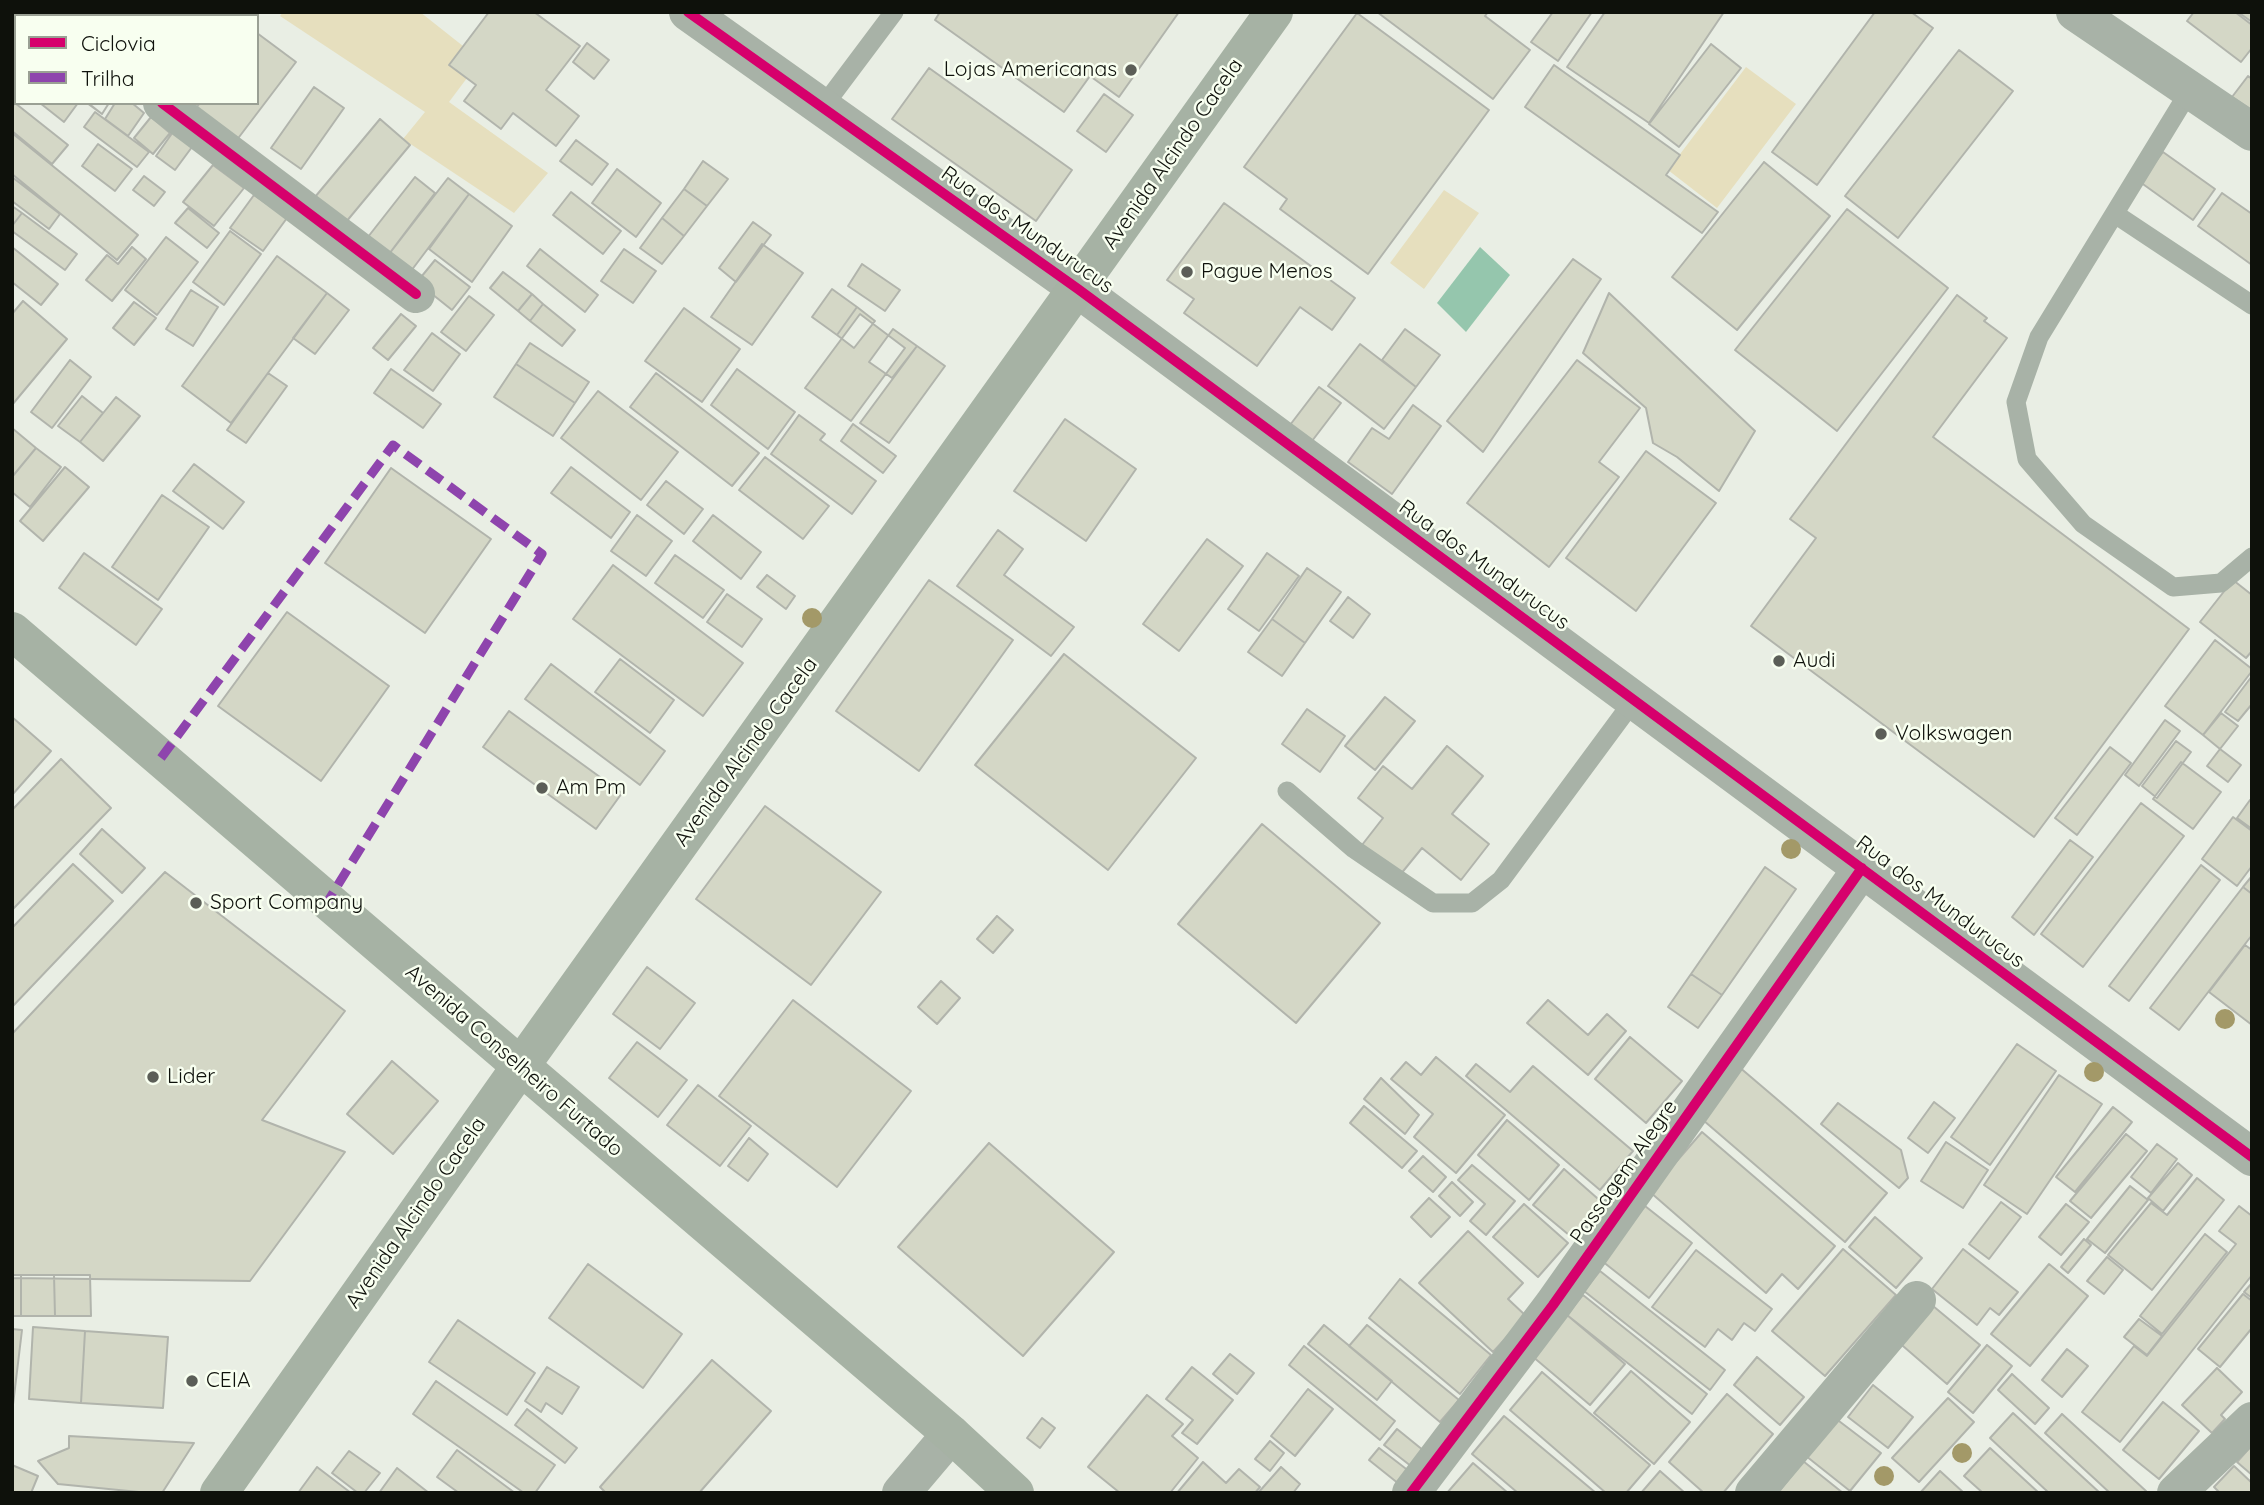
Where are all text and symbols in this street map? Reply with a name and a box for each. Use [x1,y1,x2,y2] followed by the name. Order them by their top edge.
[14,14,259,105] legend
[81,30,156,56] text: Ciclovia
[1097,54,1249,254] street label: Avenida Alcindo Cacela
[944,57,1117,83] place label: Lojas Americanas
[1123,62,1139,78] marker: Lojas Americanas
[81,65,135,91] text: Trilha
[936,161,1118,299] street label: Rua dos Mundurucus
[1201,259,1333,285] place label: Pague Menos
[1179,264,1195,280] marker: Pague Menos
[1394,495,1574,635] street label: Rua dos Mundurucus
[1793,648,1836,674] place label: Audi
[669,653,823,851] street label: Avenida Alcindo Cacela
[1771,653,1787,669] marker: Audi
[1895,721,2012,747] place label: Volkswagen
[1873,726,1889,742] marker: Volkswagen
[556,775,626,801] place label: Am Pm
[534,780,550,796] marker: Am Pm
[1851,830,2029,974] street label: Rua dos Mundurucus
[210,890,363,916] place label: Sport Company
[188,895,204,911] marker: Sport Company
[400,960,628,1162] street label: Avenida Conselheiro Furtado
[167,1064,215,1090] place label: Lider
[145,1069,161,1085] marker: Lider
[1565,1095,1683,1249] street label: Passagem Alegre
[340,1113,492,1313] street label: Avenida Alcindo Cacela
[206,1368,250,1394] place label: CEIA
[184,1373,200,1389] marker: CEIA

